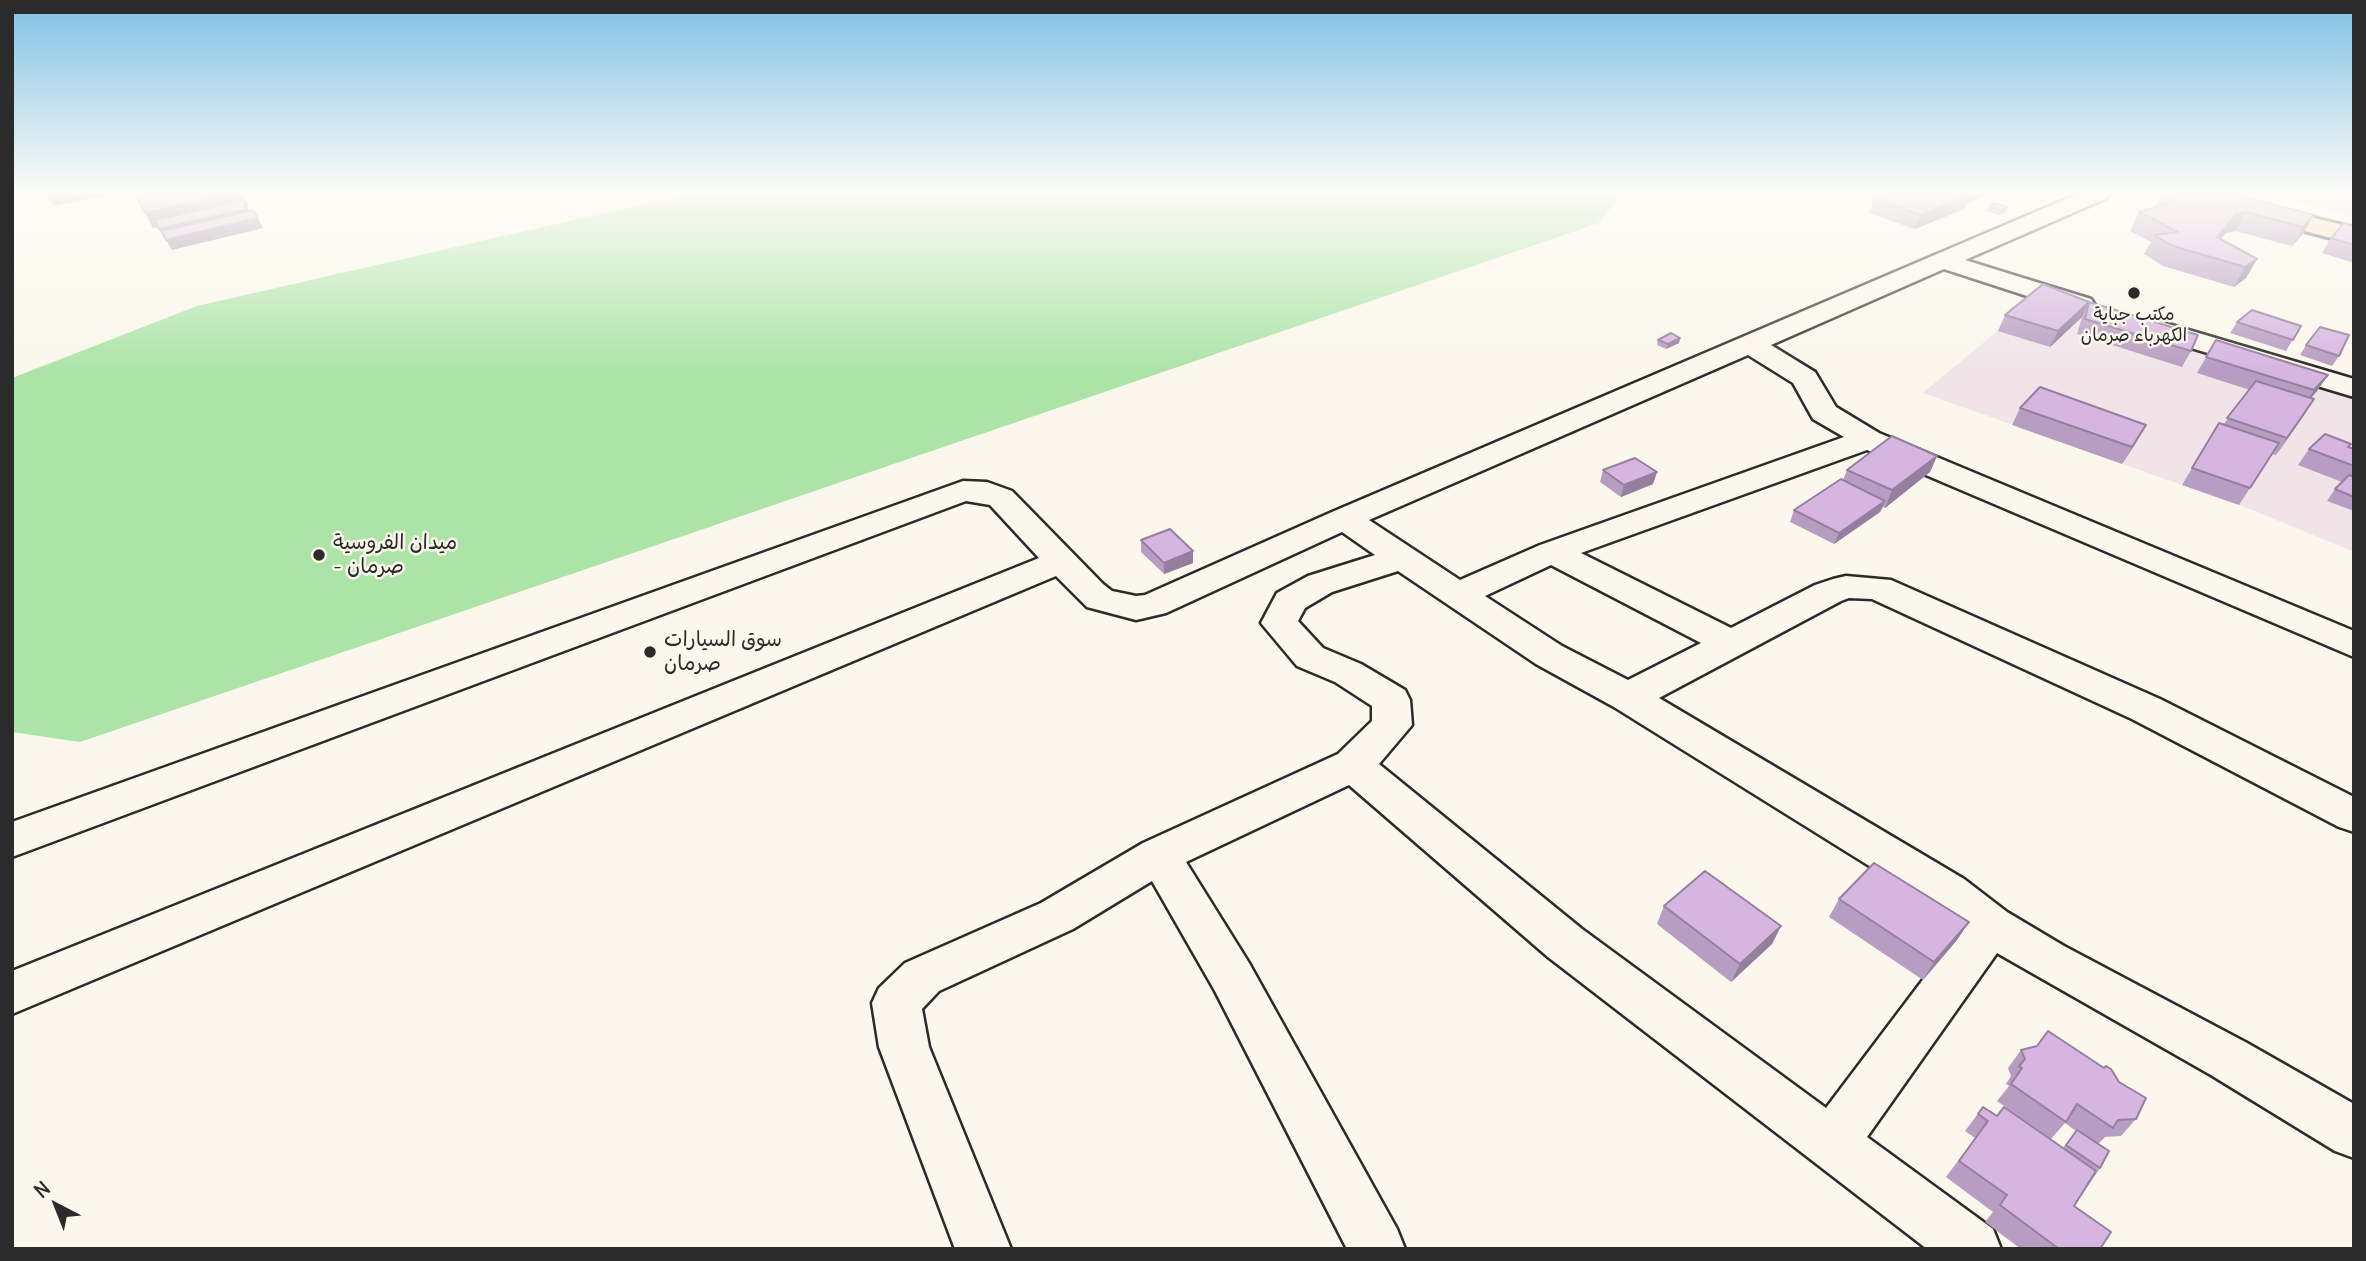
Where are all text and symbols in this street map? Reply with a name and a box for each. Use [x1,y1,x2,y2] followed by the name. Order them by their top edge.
[2126,285,2142,301] marker: مكتب جباية الكهرباء صرمان
[2081,304,2187,346] place label: مكتب جباية الكهرباء صرمان
[333,530,457,580] place label: ميدان الفروسية - صرمان
[311,547,327,563] marker: ميدان الفروسية - صرمان
[664,627,782,677] place label: سوق السيارات صرمان
[642,644,658,660] marker: سوق السيارات صرمان
[21,1170,91,1240] north arrow
[29,1176,55,1203] text: N

